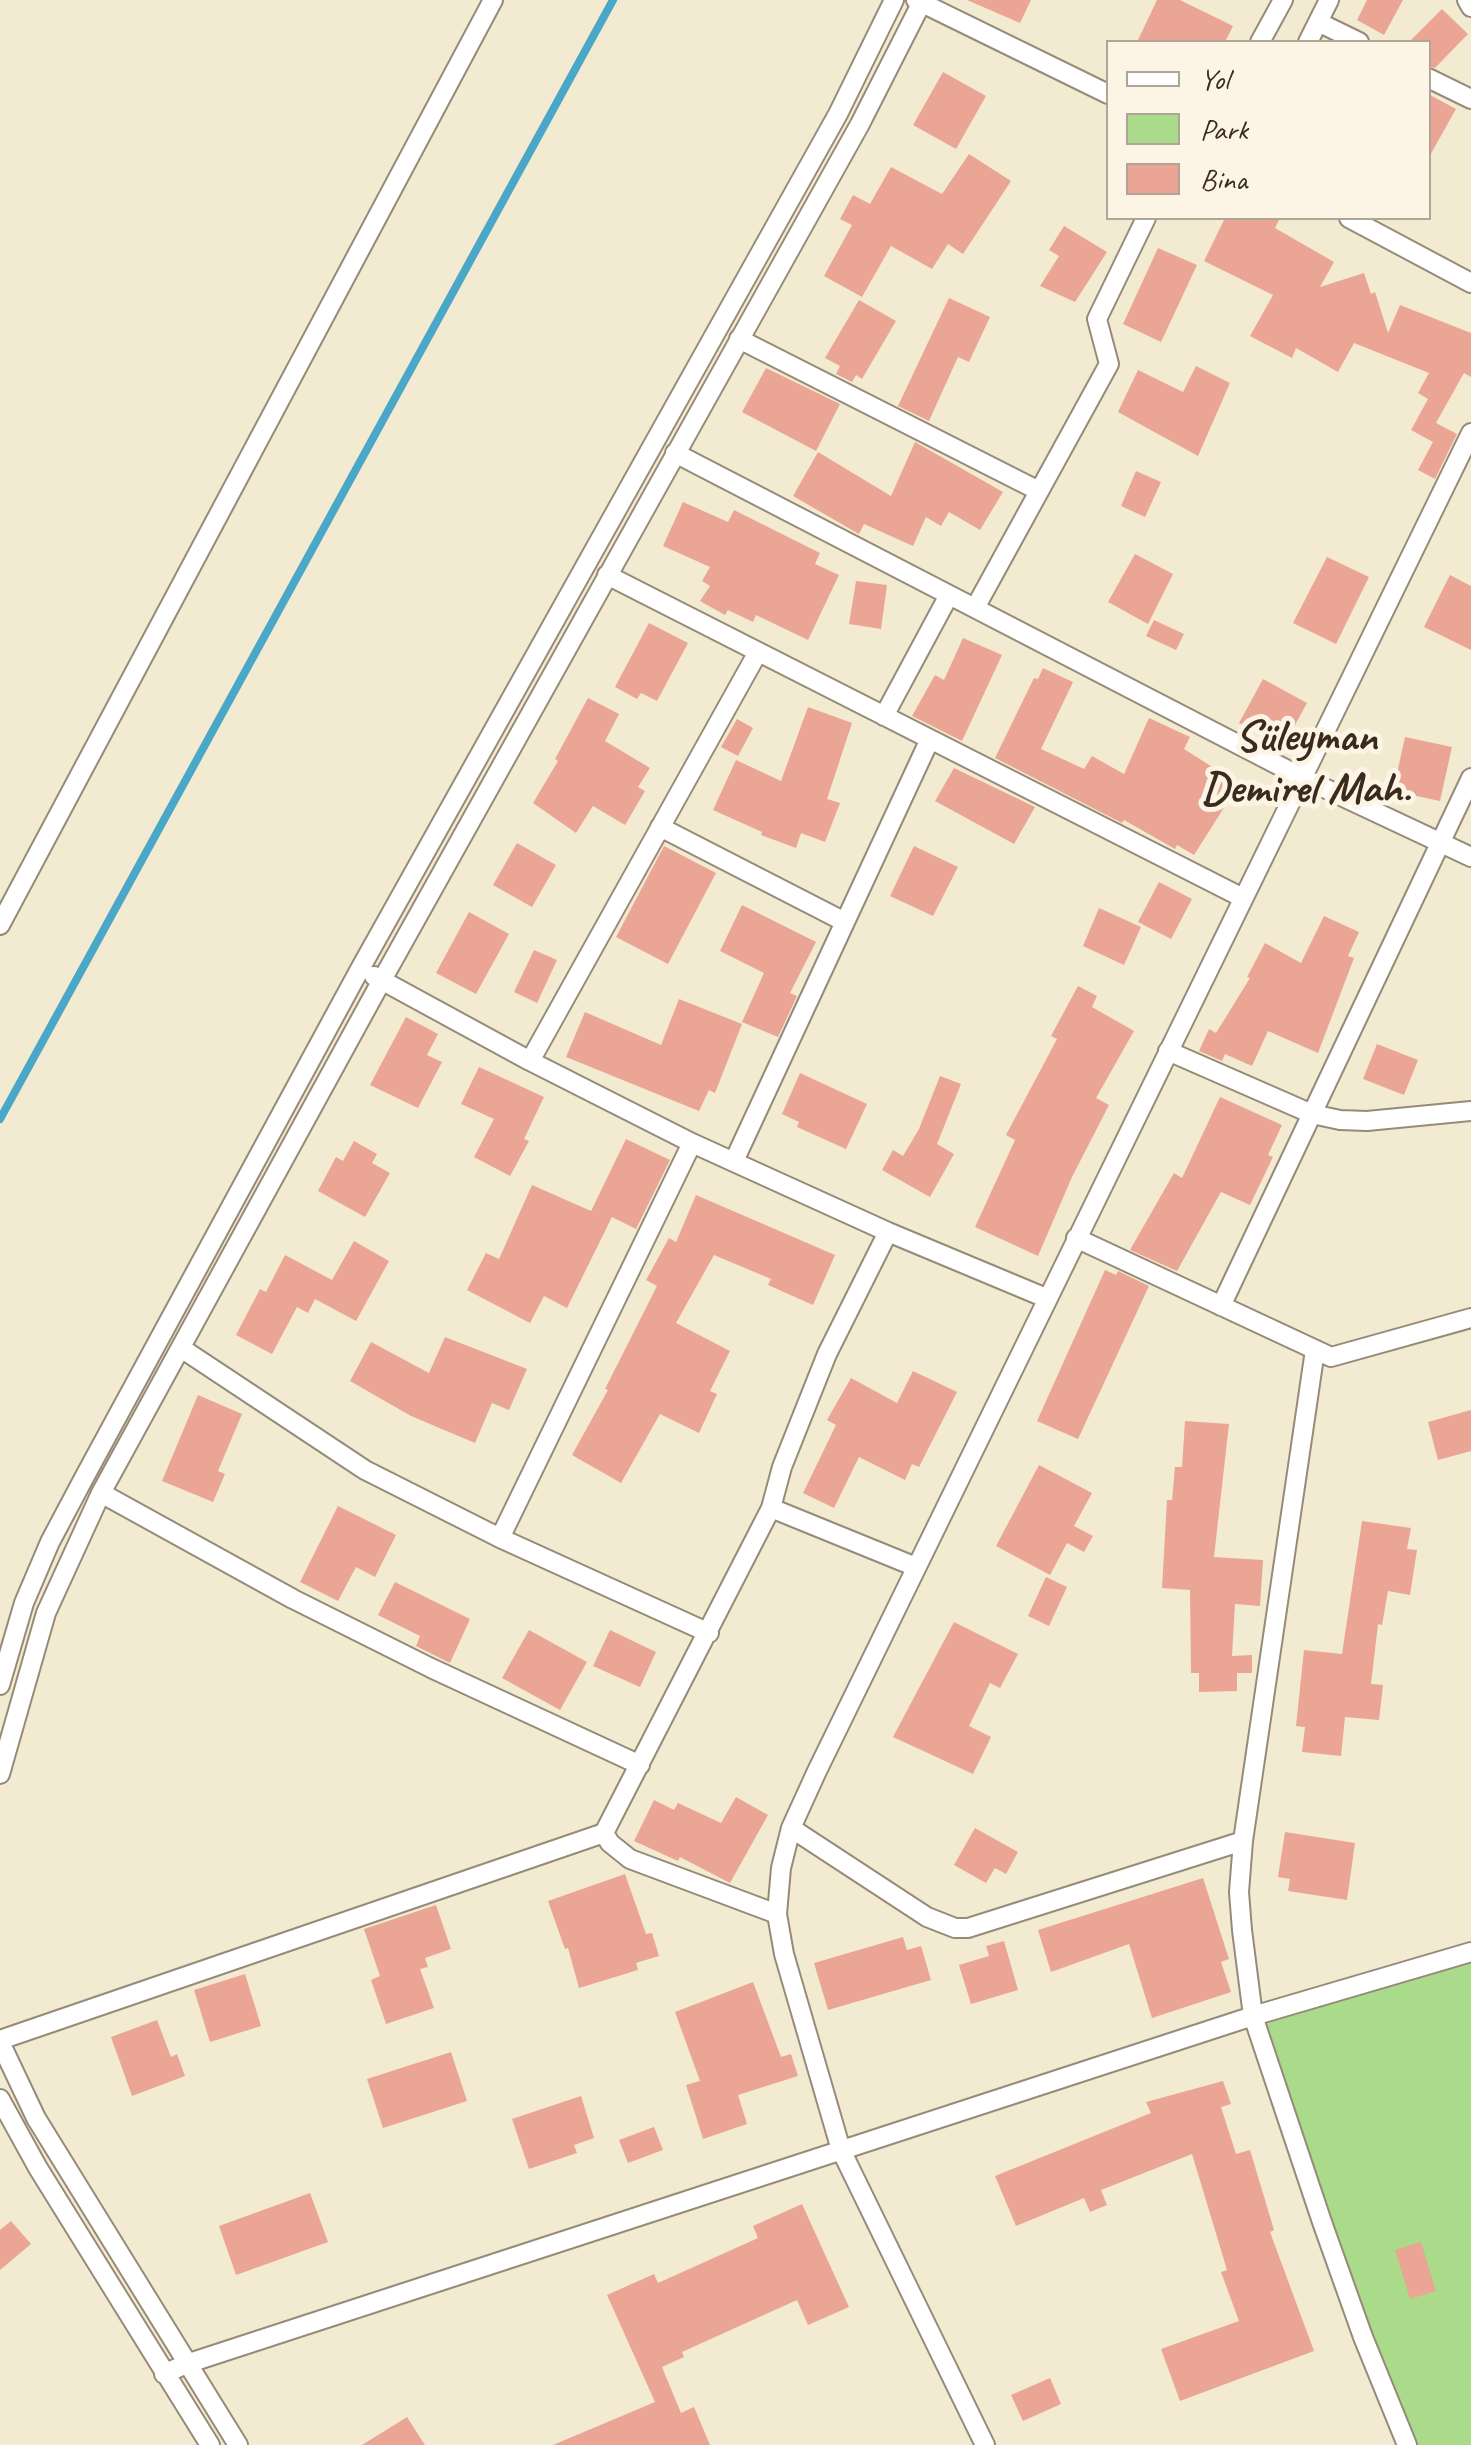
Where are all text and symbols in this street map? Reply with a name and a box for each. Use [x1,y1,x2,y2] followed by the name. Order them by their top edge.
[1106,40,1431,220] legend
[1200,60,1229,98] text: Yol
[1200,110,1248,148] text: Park
[1200,160,1247,198] text: Bina
[1201,711,1411,817] district label: Süleyman Demirel Mah.

